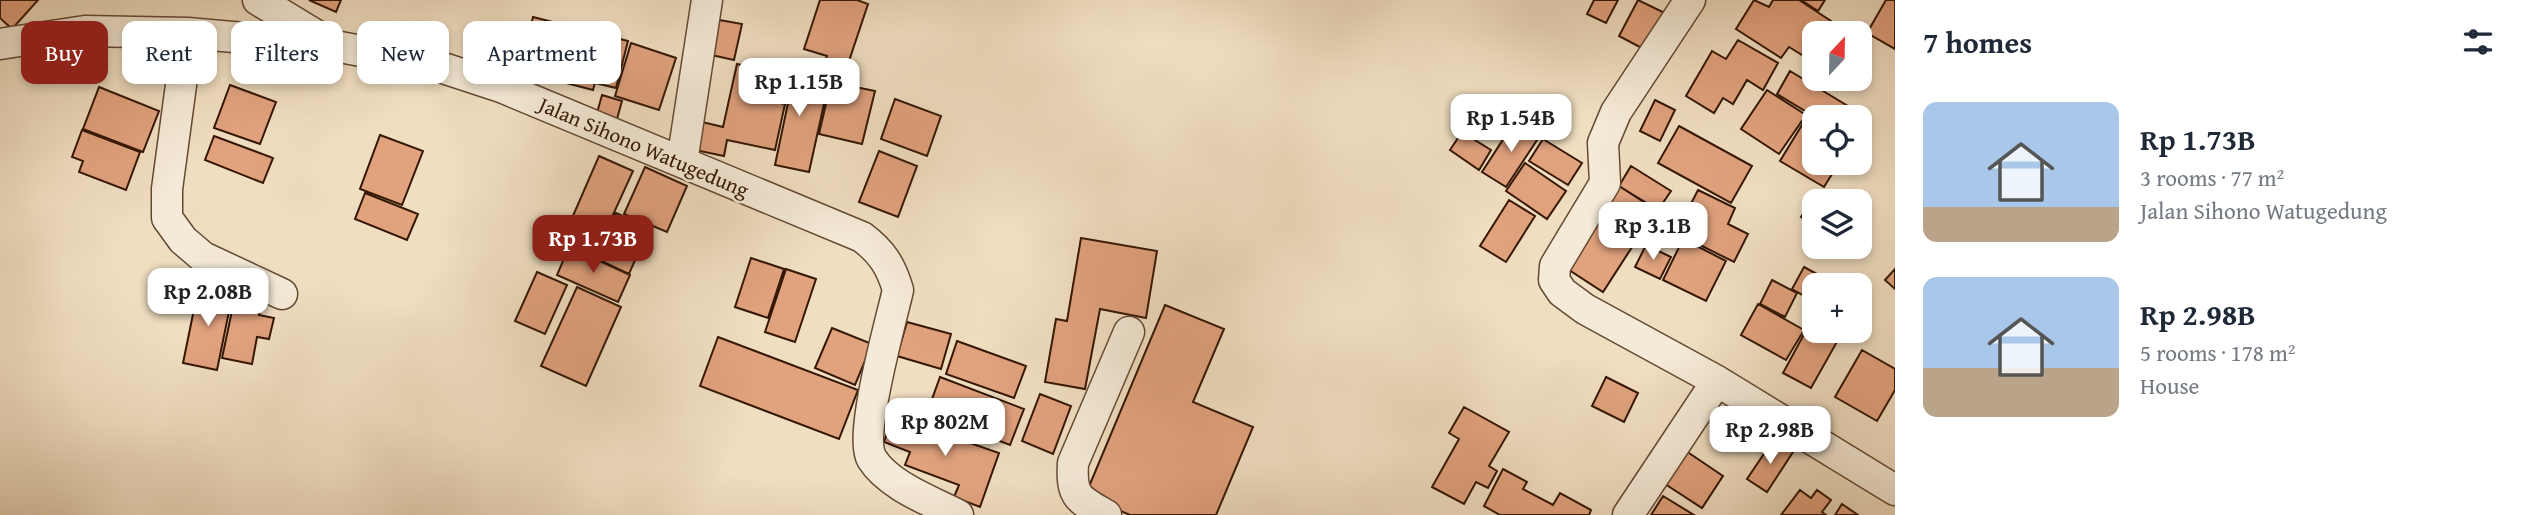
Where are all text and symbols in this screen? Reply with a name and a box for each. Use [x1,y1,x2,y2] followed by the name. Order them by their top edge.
[1923,20,2032,64] text: 7 homes
[21,21,108,84] chip: Buy
[122,21,217,84] chip: Rent
[231,21,343,84] chip: Filters
[357,21,449,84] chip: New
[463,21,621,84] chip: Apartment
[1802,21,1872,91] north arrow
[1802,21,1872,343] map controls
[2459,23,2497,61] icon: filters
[727,58,871,118] pin: Rp 1.15B
[755,64,843,97] text: Rp 1.15B
[531,88,754,206] street label: Jalan Sihono Watugedung
[1439,94,1583,154] pin: Rp 1.54B
[1467,100,1555,133] text: Rp 1.54B
[1802,105,1872,175] button: locate
[2140,117,2256,161] text: Rp 1.73B
[1979,130,2063,214] icon: home
[2140,161,2284,194] text: 3 rooms · 77 m²
[1802,189,1872,259] button: layers
[2140,194,2387,227] text: Jalan Sihono Watugedung
[1588,202,1718,262] pin: Rp 3.1B
[1615,208,1691,241] text: Rp 3.1B
[521,216,665,275] pin: Rp 1.73B
[549,221,637,254] text: Rp 1.73B
[136,268,280,328] pin: Rp 2.08B
[1802,273,1872,343] button: +
[164,274,252,307] text: Rp 2.08B
[2140,292,2256,336] text: Rp 2.98B
[1979,305,2063,389] icon: home
[2140,336,2295,369] text: 5 rooms · 178 m²
[2140,369,2199,402] text: House
[880,398,1010,458] pin: Rp 802M
[901,404,989,437] text: Rp 802M
[1698,406,1842,466] pin: Rp 2.98B
[1726,412,1814,445] text: Rp 2.98B

